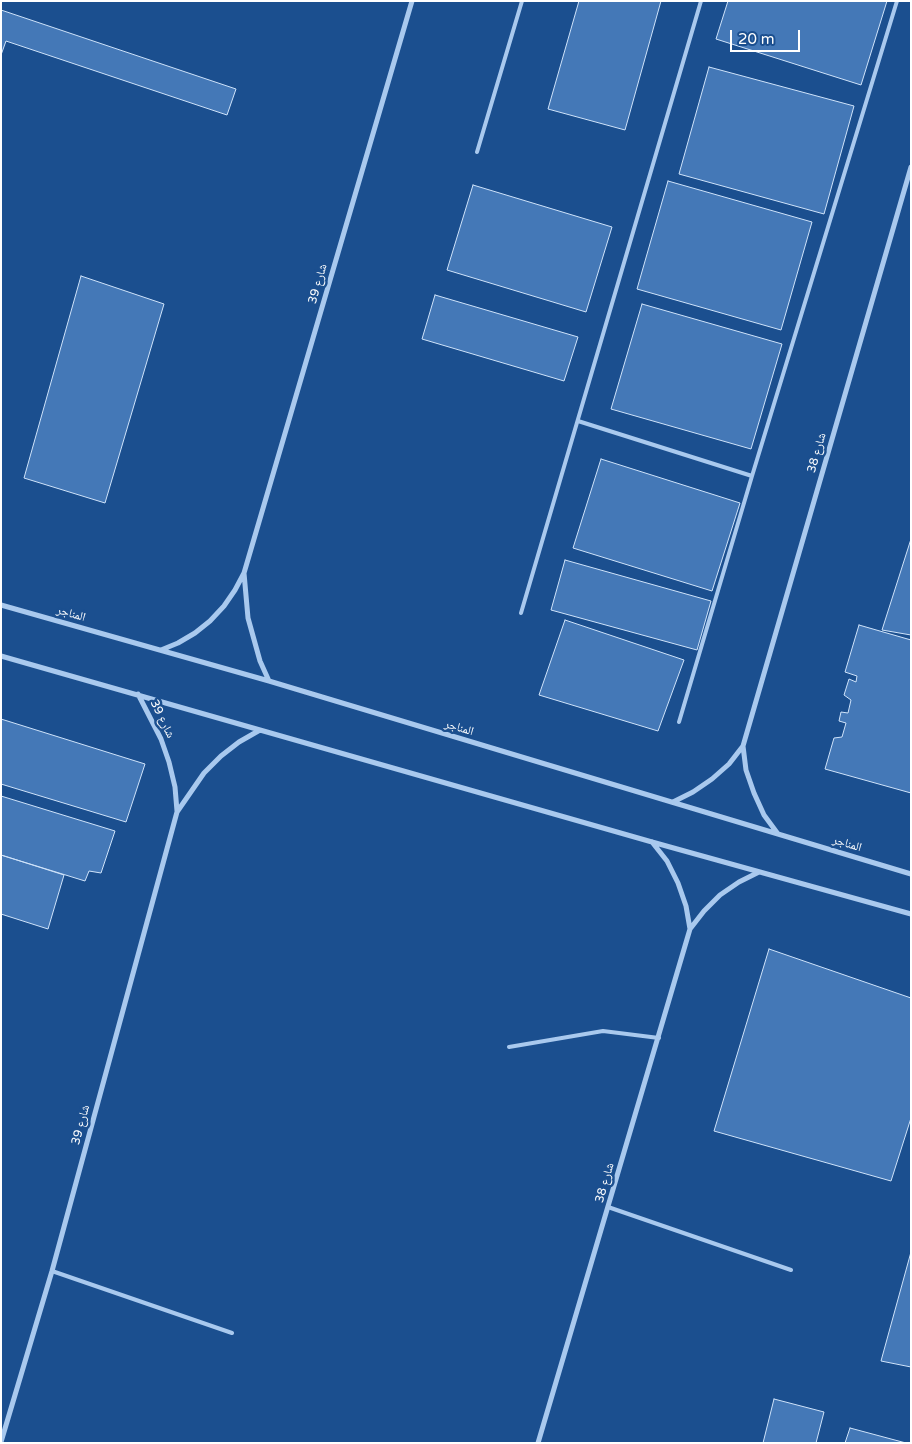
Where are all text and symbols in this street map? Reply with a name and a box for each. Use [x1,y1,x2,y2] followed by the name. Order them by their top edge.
[732,20,802,52] scale bar
[738,30,775,48] text: 20 m
[305,262,331,306] street label: شارع 39
[804,431,830,475] street label: شارع 38
[55,603,87,625] street label: المناجر
[147,697,177,741] street label: شارع 39
[443,717,475,739] street label: المناجر
[831,833,863,855] street label: المناجر
[69,1103,93,1147] street label: شارع 39
[592,1161,618,1205] street label: شارع 38

